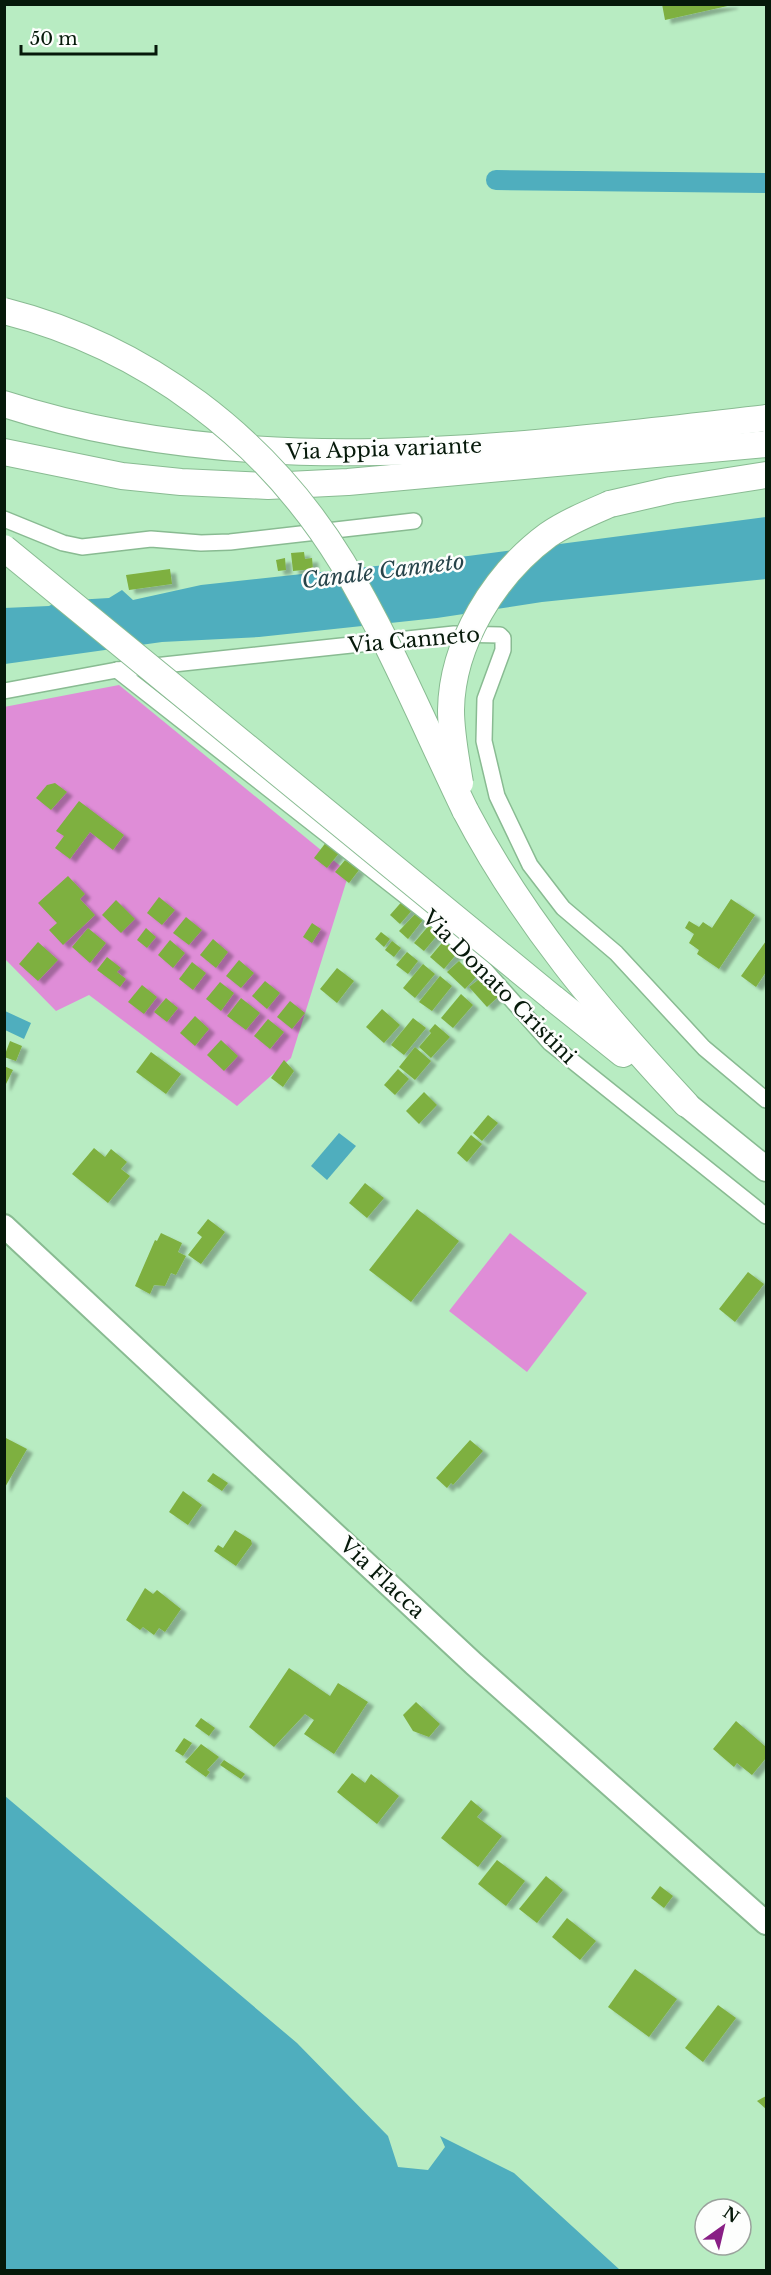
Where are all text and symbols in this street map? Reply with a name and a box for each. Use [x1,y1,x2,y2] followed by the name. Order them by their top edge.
[21,18,156,56] scale bar
[30,28,78,50] text: 50 m
[284,433,483,465] street label: Via Appia variante
[300,548,466,594] water label: Canale Canneto
[346,621,481,659] street label: Via Canneto
[416,904,581,1069] street label: Via Donato Cristini
[333,1531,430,1624] street label: Via Flacca
[693,2197,753,2257] north arrow
[720,2202,743,2227] text: N

